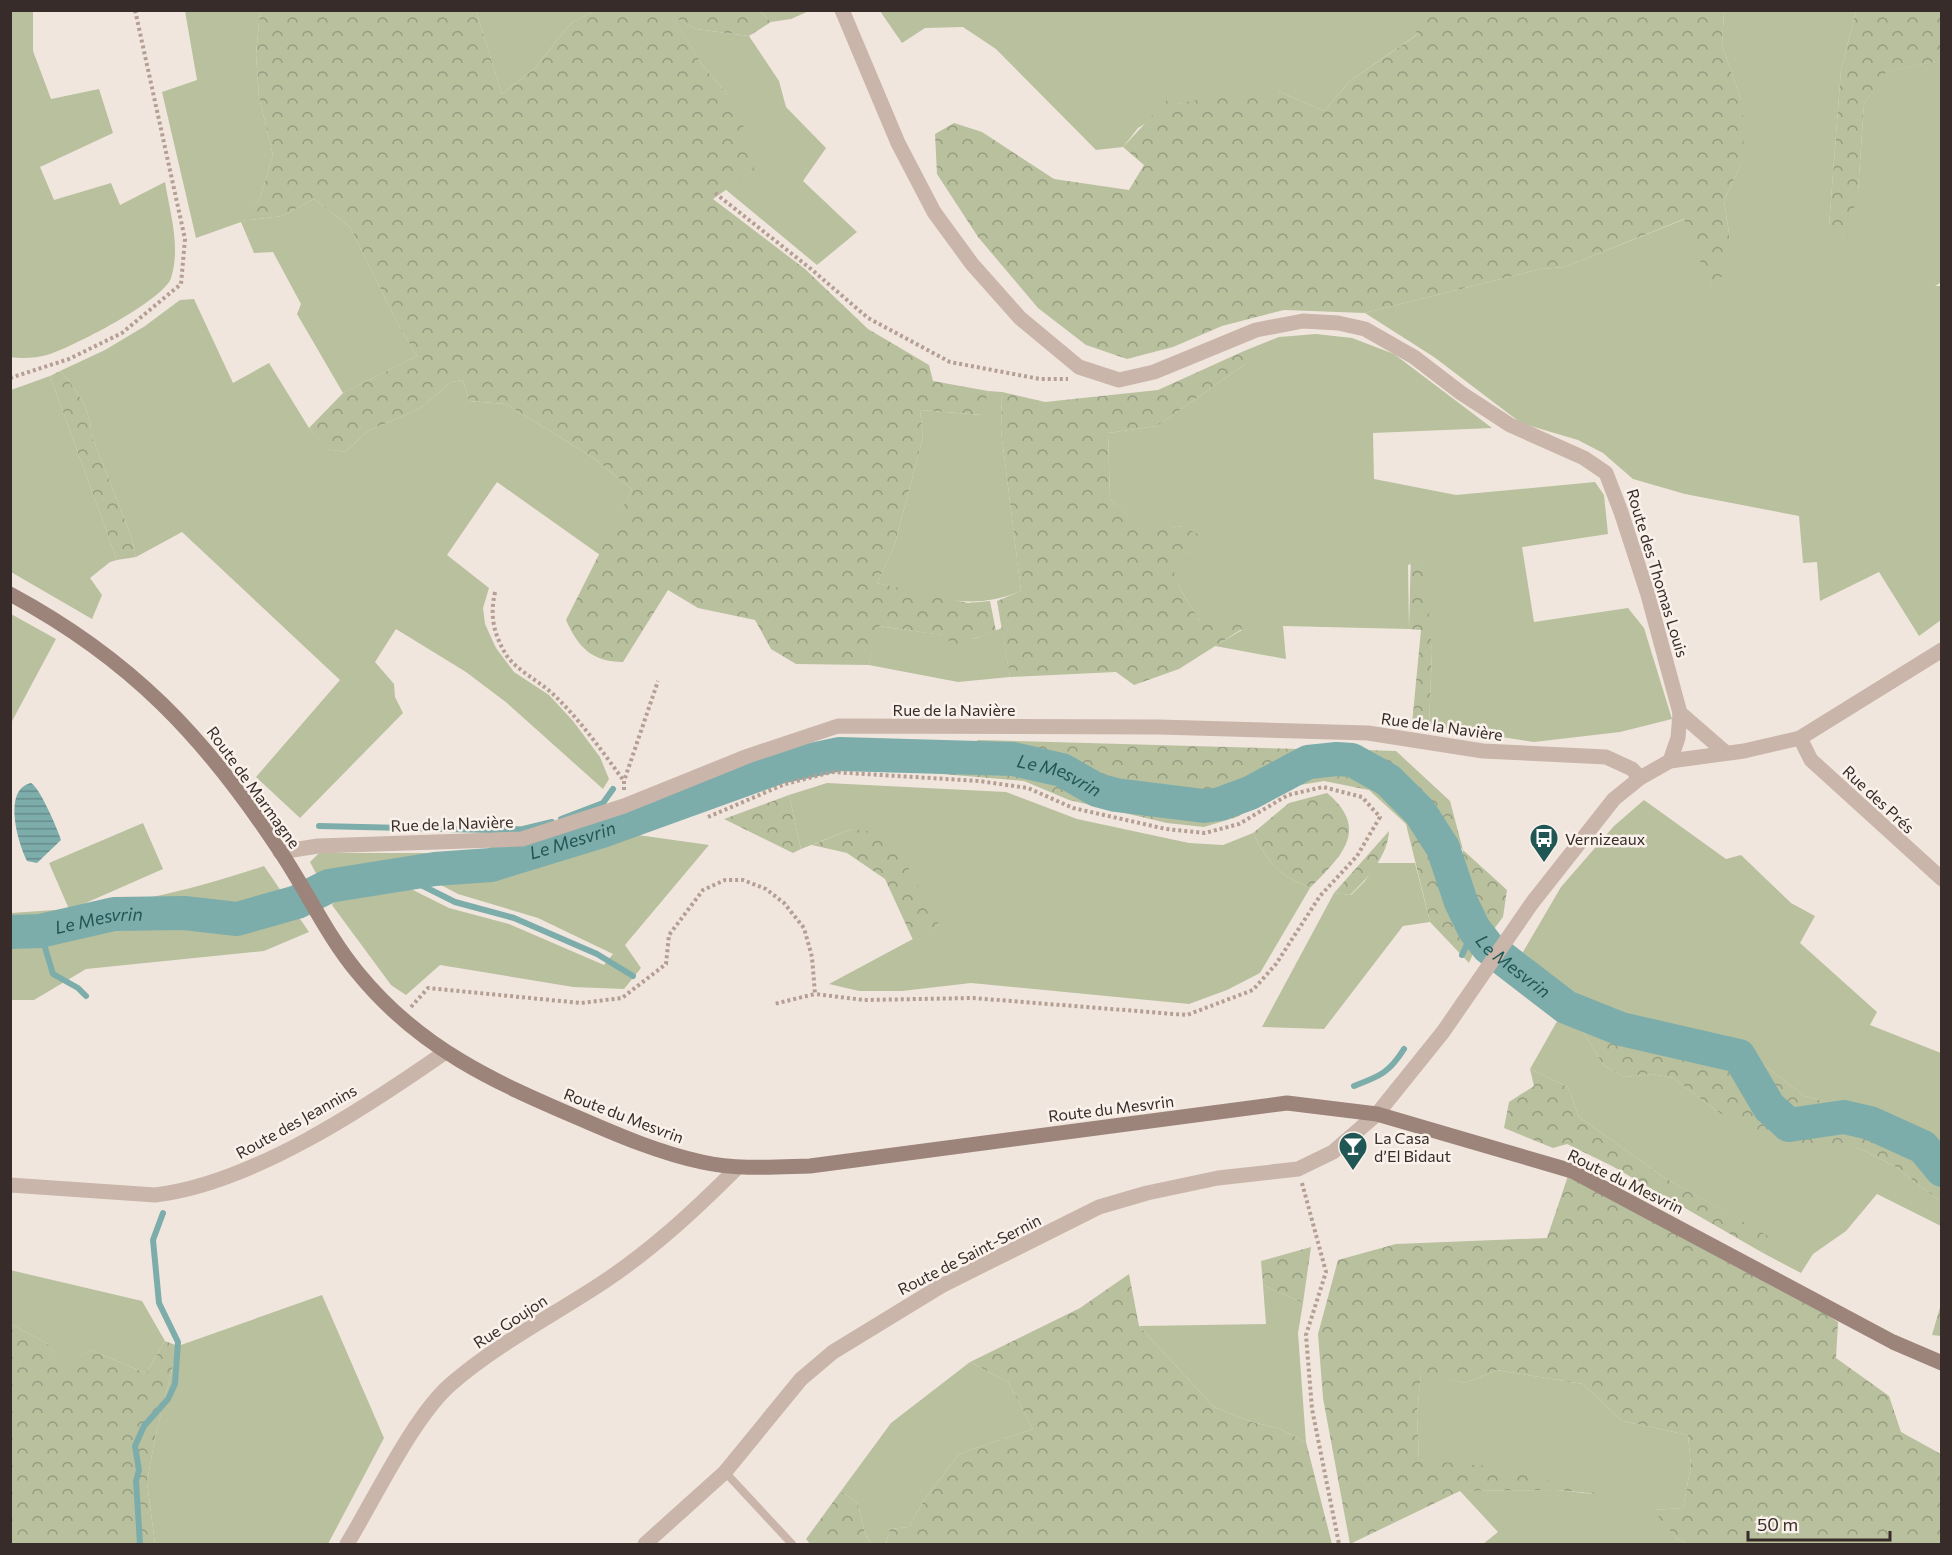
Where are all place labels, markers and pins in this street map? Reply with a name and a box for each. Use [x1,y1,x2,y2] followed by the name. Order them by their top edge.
[1528,822,1560,864] bus stop icon: Vernizeaux
[1565,829,1646,848] place label: Vernizeaux
[1374,1128,1452,1165] place label: La Casa d’El Bidaut
[1337,1130,1369,1172] bar icon: La Casa d’El Bidaut

